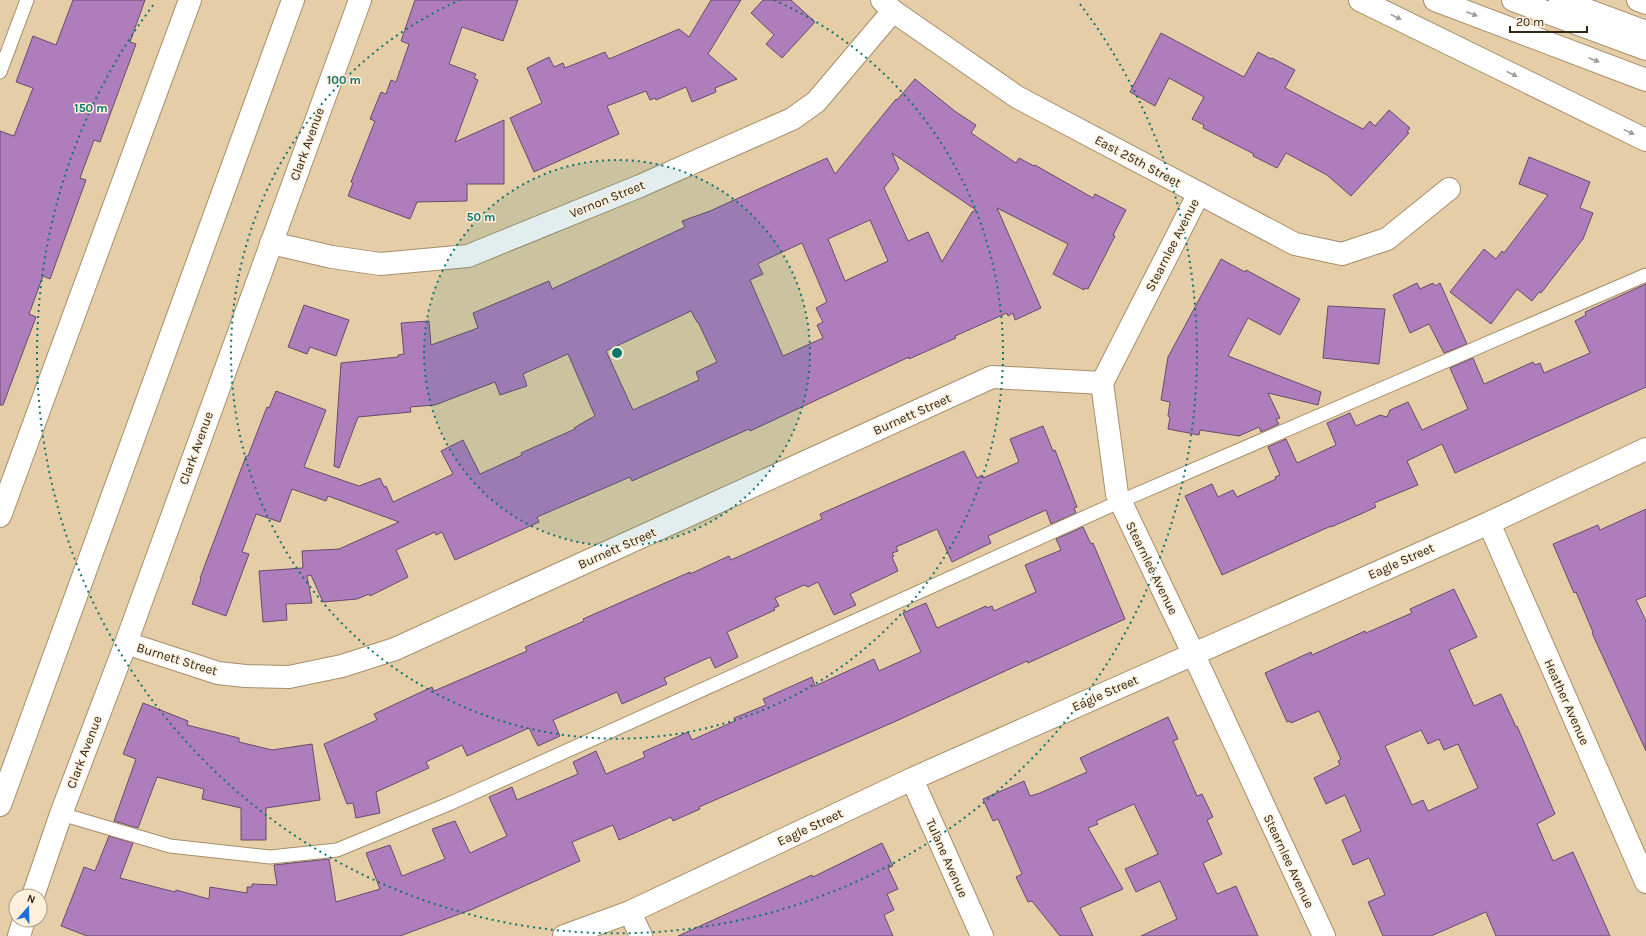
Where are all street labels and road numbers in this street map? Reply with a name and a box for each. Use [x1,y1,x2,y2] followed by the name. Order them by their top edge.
[287,105,327,183] street label: Clark Avenue
[1092,132,1184,190] street label: East 25th Street
[567,177,647,221] street label: Vernon Street
[1142,196,1202,294] street label: Stearnlee Avenue
[871,390,953,438] street label: Burnett Street
[176,409,216,487] street label: Clark Avenue
[1123,519,1181,617] street label: Stearnlee Avenue
[576,524,658,572] street label: Burnett Street
[1366,540,1437,582] street label: Eagle Street
[135,640,219,678] street label: Burnett Street
[1541,657,1593,748] street label: Heather Avenue
[1070,672,1141,714] street label: Eagle Street
[63,713,105,790] street label: Clark Avenue
[775,805,845,849] street label: Eagle Street
[1261,812,1317,911] street label: Stearnlee Avenue
[923,816,971,900] street label: Tulane Avenue

